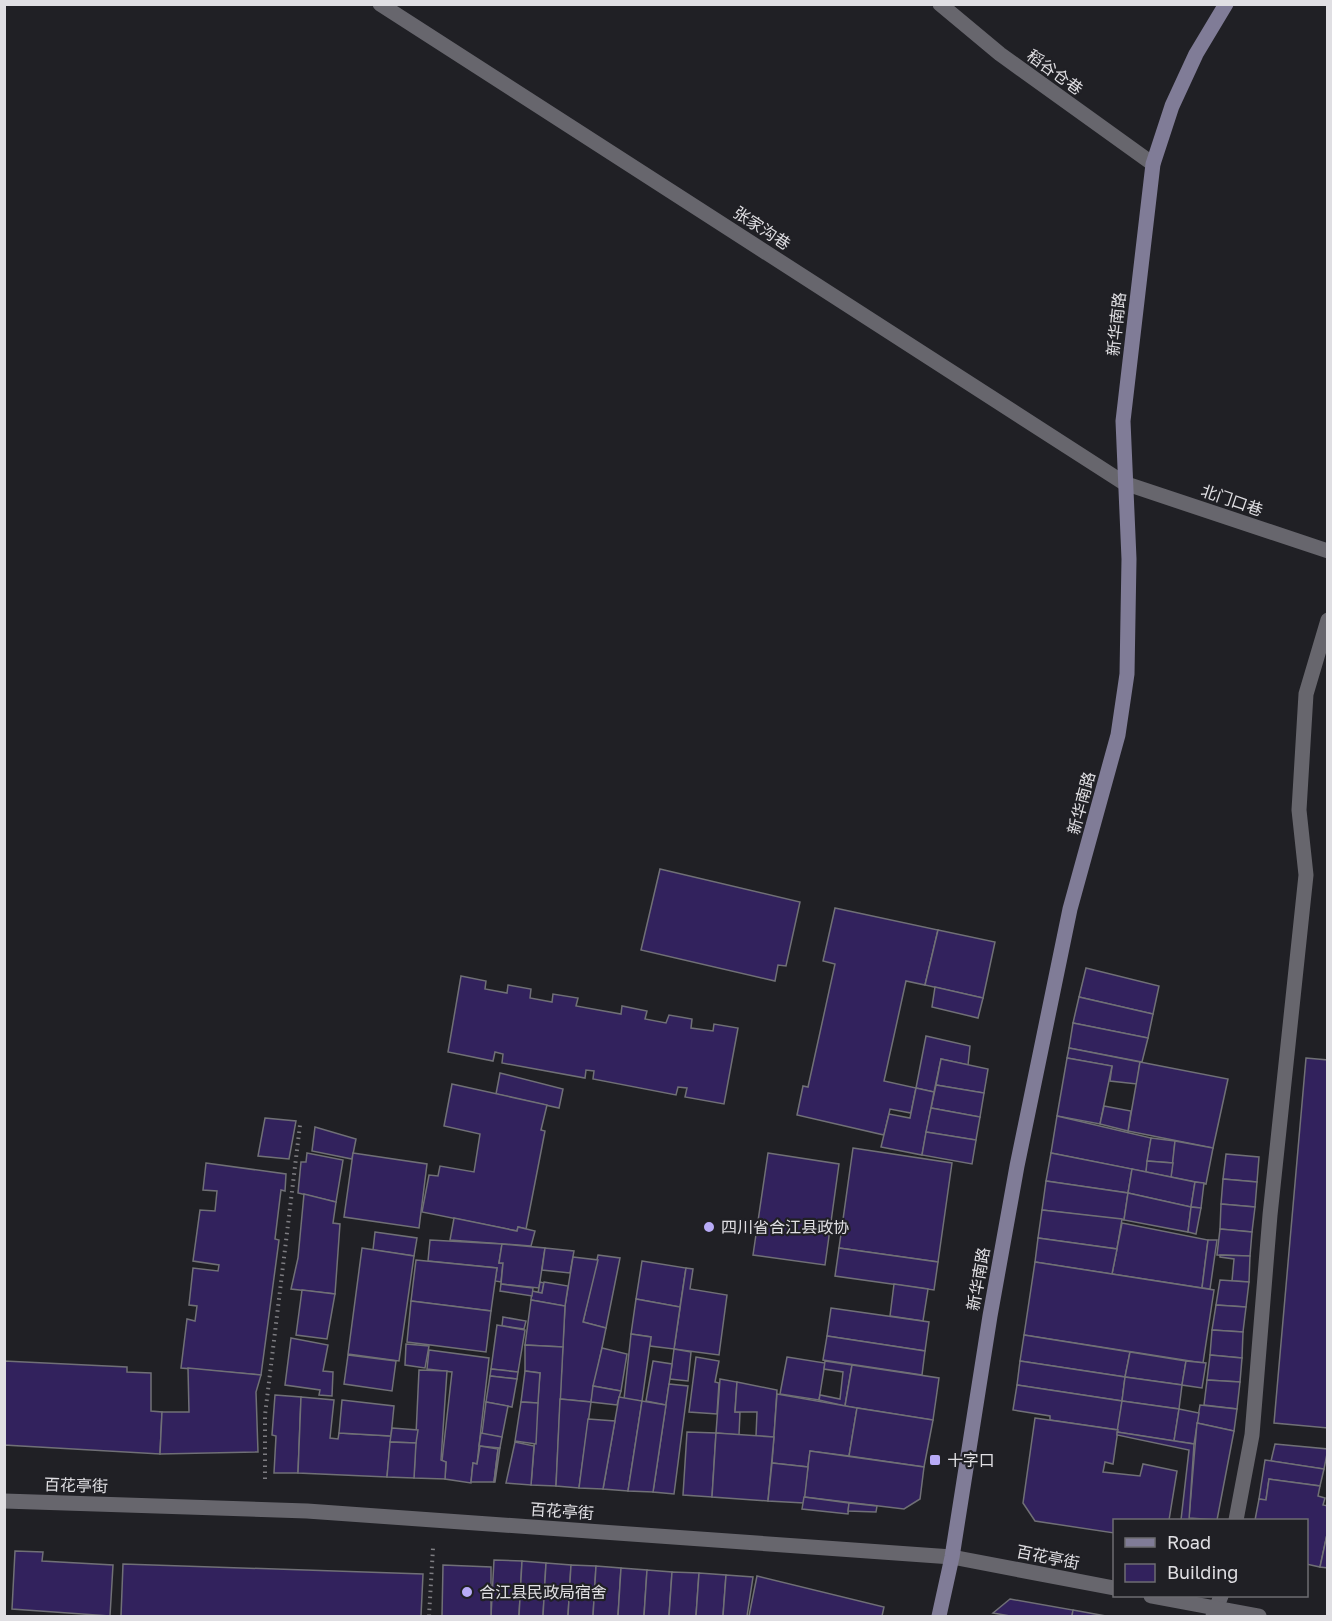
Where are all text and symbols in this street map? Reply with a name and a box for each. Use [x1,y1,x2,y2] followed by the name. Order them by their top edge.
[1023,45,1087,99] street label: 稻谷仓巷
[730,202,794,254] street label: 张家沟巷
[1103,291,1129,357] street label: 新华南路
[1198,480,1266,520] street label: 北门口巷
[1063,769,1099,837] street label: 新华南路
[721,1217,849,1237] place label: 四川省合江县政协
[702,1220,716,1234] marker: 四川省合江县政协
[963,1246,993,1312] street label: 新华南路
[947,1450,995,1470] place label: 十字口
[928,1453,942,1467] marker: 十字口
[44,1474,108,1496] street label: 百花亭街
[529,1499,595,1523] street label: 百花亭街
[1113,1519,1308,1597] legend
[1167,1531,1211,1553] text: Road
[1015,1541,1081,1573] street label: 百花亭街
[1167,1561,1238,1583] text: Building
[479,1582,607,1602] place label: 合江县民政局宿舍
[460,1585,474,1599] marker: 合江县民政局宿舍

